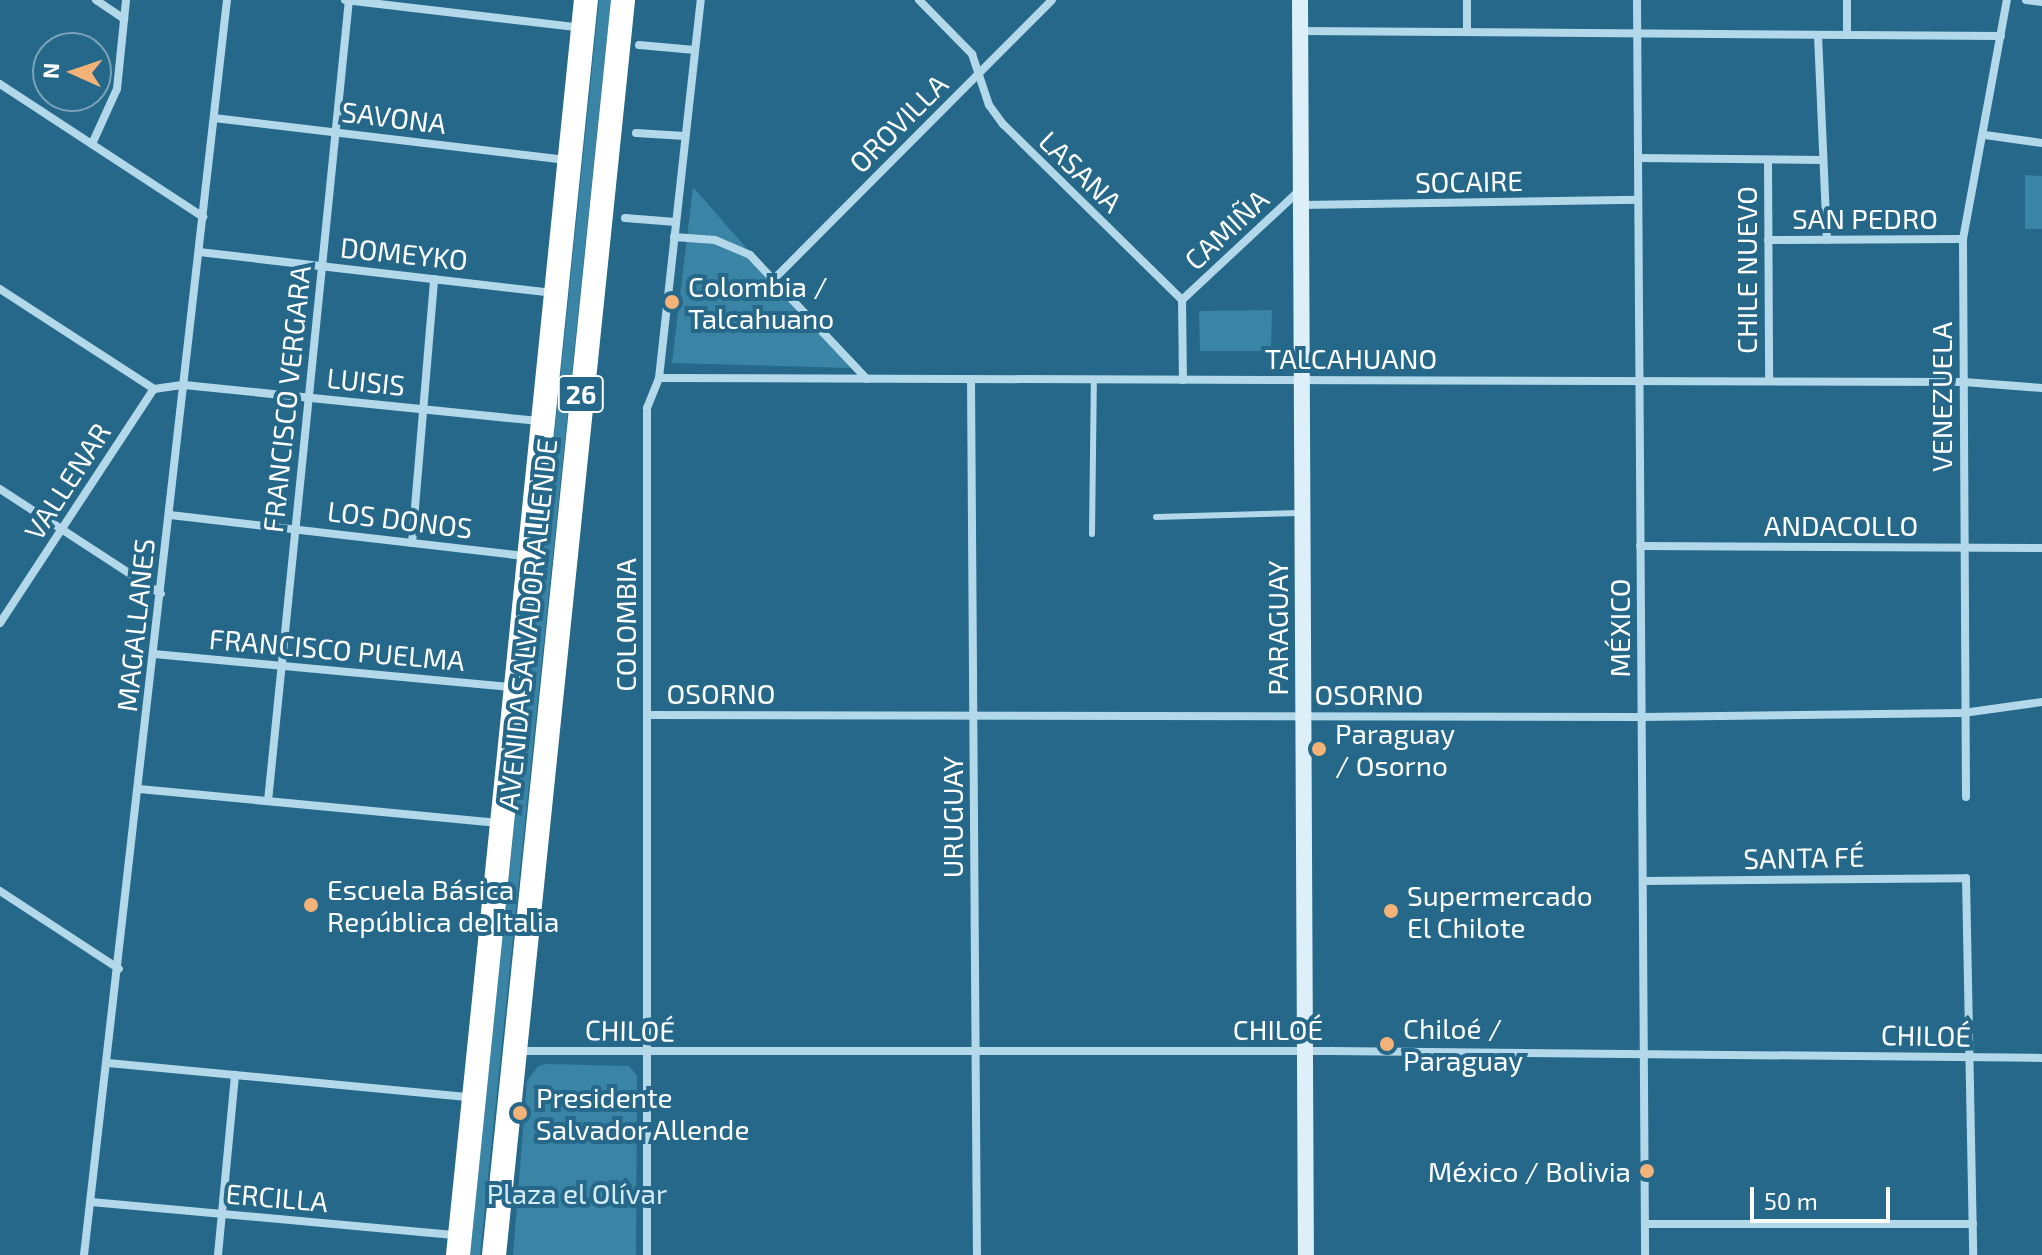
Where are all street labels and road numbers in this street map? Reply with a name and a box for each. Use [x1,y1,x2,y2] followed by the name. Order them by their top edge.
[842,67,954,179] street label: OROVILLA
[340,94,448,140] street label: SAVONA
[1033,123,1129,219] street label: LASANA
[1415,163,1523,199] street label: SOCAIRE
[1177,182,1275,276] street label: CAMIÑA
[1729,186,1763,354] street label: CHILE NUEVO
[1792,201,1938,235] street label: SAN PEDRO
[339,230,469,276] street label: DOMEYKO
[255,264,317,534] street label: FRANCISCO VERGARA
[1924,322,1958,472] street label: VENEZUELA
[1265,341,1437,375] street label: TALCAHUANO
[325,360,407,402] street label: LUISIS
[557,372,605,416] road number: 26
[17,416,117,546] street label: VALLENAR
[491,436,563,812] street label: AVENIDA SALVADOR ALLENDE
[325,493,475,545] street label: LOS DONOS
[1764,508,1918,542] street label: ANDACOLLO
[109,537,161,713] street label: MAGALLANES
[608,558,642,692] street label: COLOMBIA
[1260,560,1294,696] street label: PARAGUAY
[1602,578,1636,678] street label: MÉXICO
[208,621,466,677] street label: FRANCISCO PUELMA
[667,676,775,710] street label: OSORNO
[1315,677,1423,711] street label: OSORNO
[935,756,969,878] street label: URUGUAY
[1743,839,1865,875] street label: SANTA FÉ
[585,1012,675,1048] street label: CHILOÉ
[1233,1012,1323,1046] street label: CHILOÉ
[1881,1017,1971,1053] street label: CHILOÉ
[224,1176,330,1218] street label: ERCILLA

